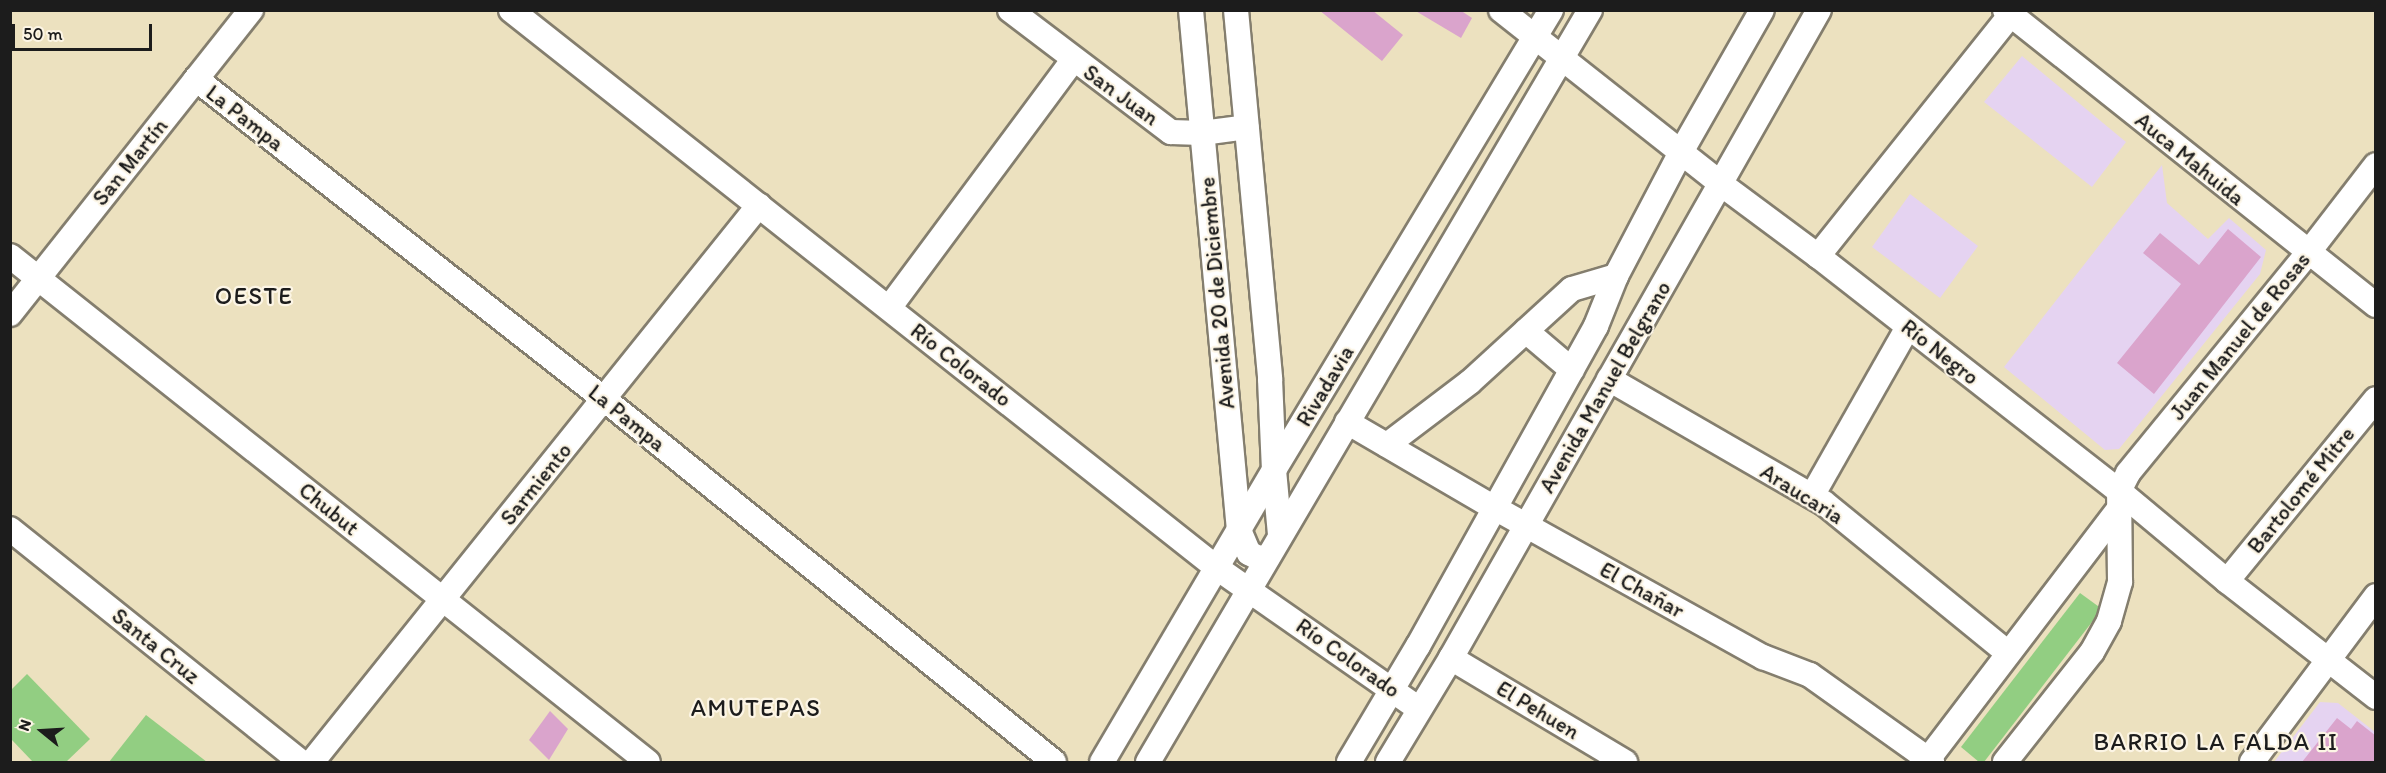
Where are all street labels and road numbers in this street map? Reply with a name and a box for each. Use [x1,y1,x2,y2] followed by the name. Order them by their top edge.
[1078,59,1164,131] street label: San Juan
[201,80,289,156] street label: La Pampa
[2130,107,2250,211] street label: Auca Mahuida
[87,113,173,211] street label: San Martín
[1194,176,1240,410] street label: Avenida 20 de Diciembre
[2164,247,2316,425] street label: Juan Manuel de Rosas
[1533,276,1677,498] street label: Avenida Manuel Belgrano
[1896,314,1984,390] street label: Río Negro
[905,317,1017,413] street label: Río Colorado
[1291,341,1359,431] street label: Rivadavia
[583,379,671,457] street label: La Pampa
[2242,421,2360,559] street label: Bartolomé Mitre
[495,437,577,531] street label: Sarmiento
[1756,458,1848,530] street label: Araucaria
[294,477,364,541] street label: Chubut
[1595,556,1689,624] street label: El Chañar
[107,603,205,689] street label: Santa Cruz
[1291,613,1405,703] street label: Río Colorado
[1492,675,1584,745] street label: El Pehuen

